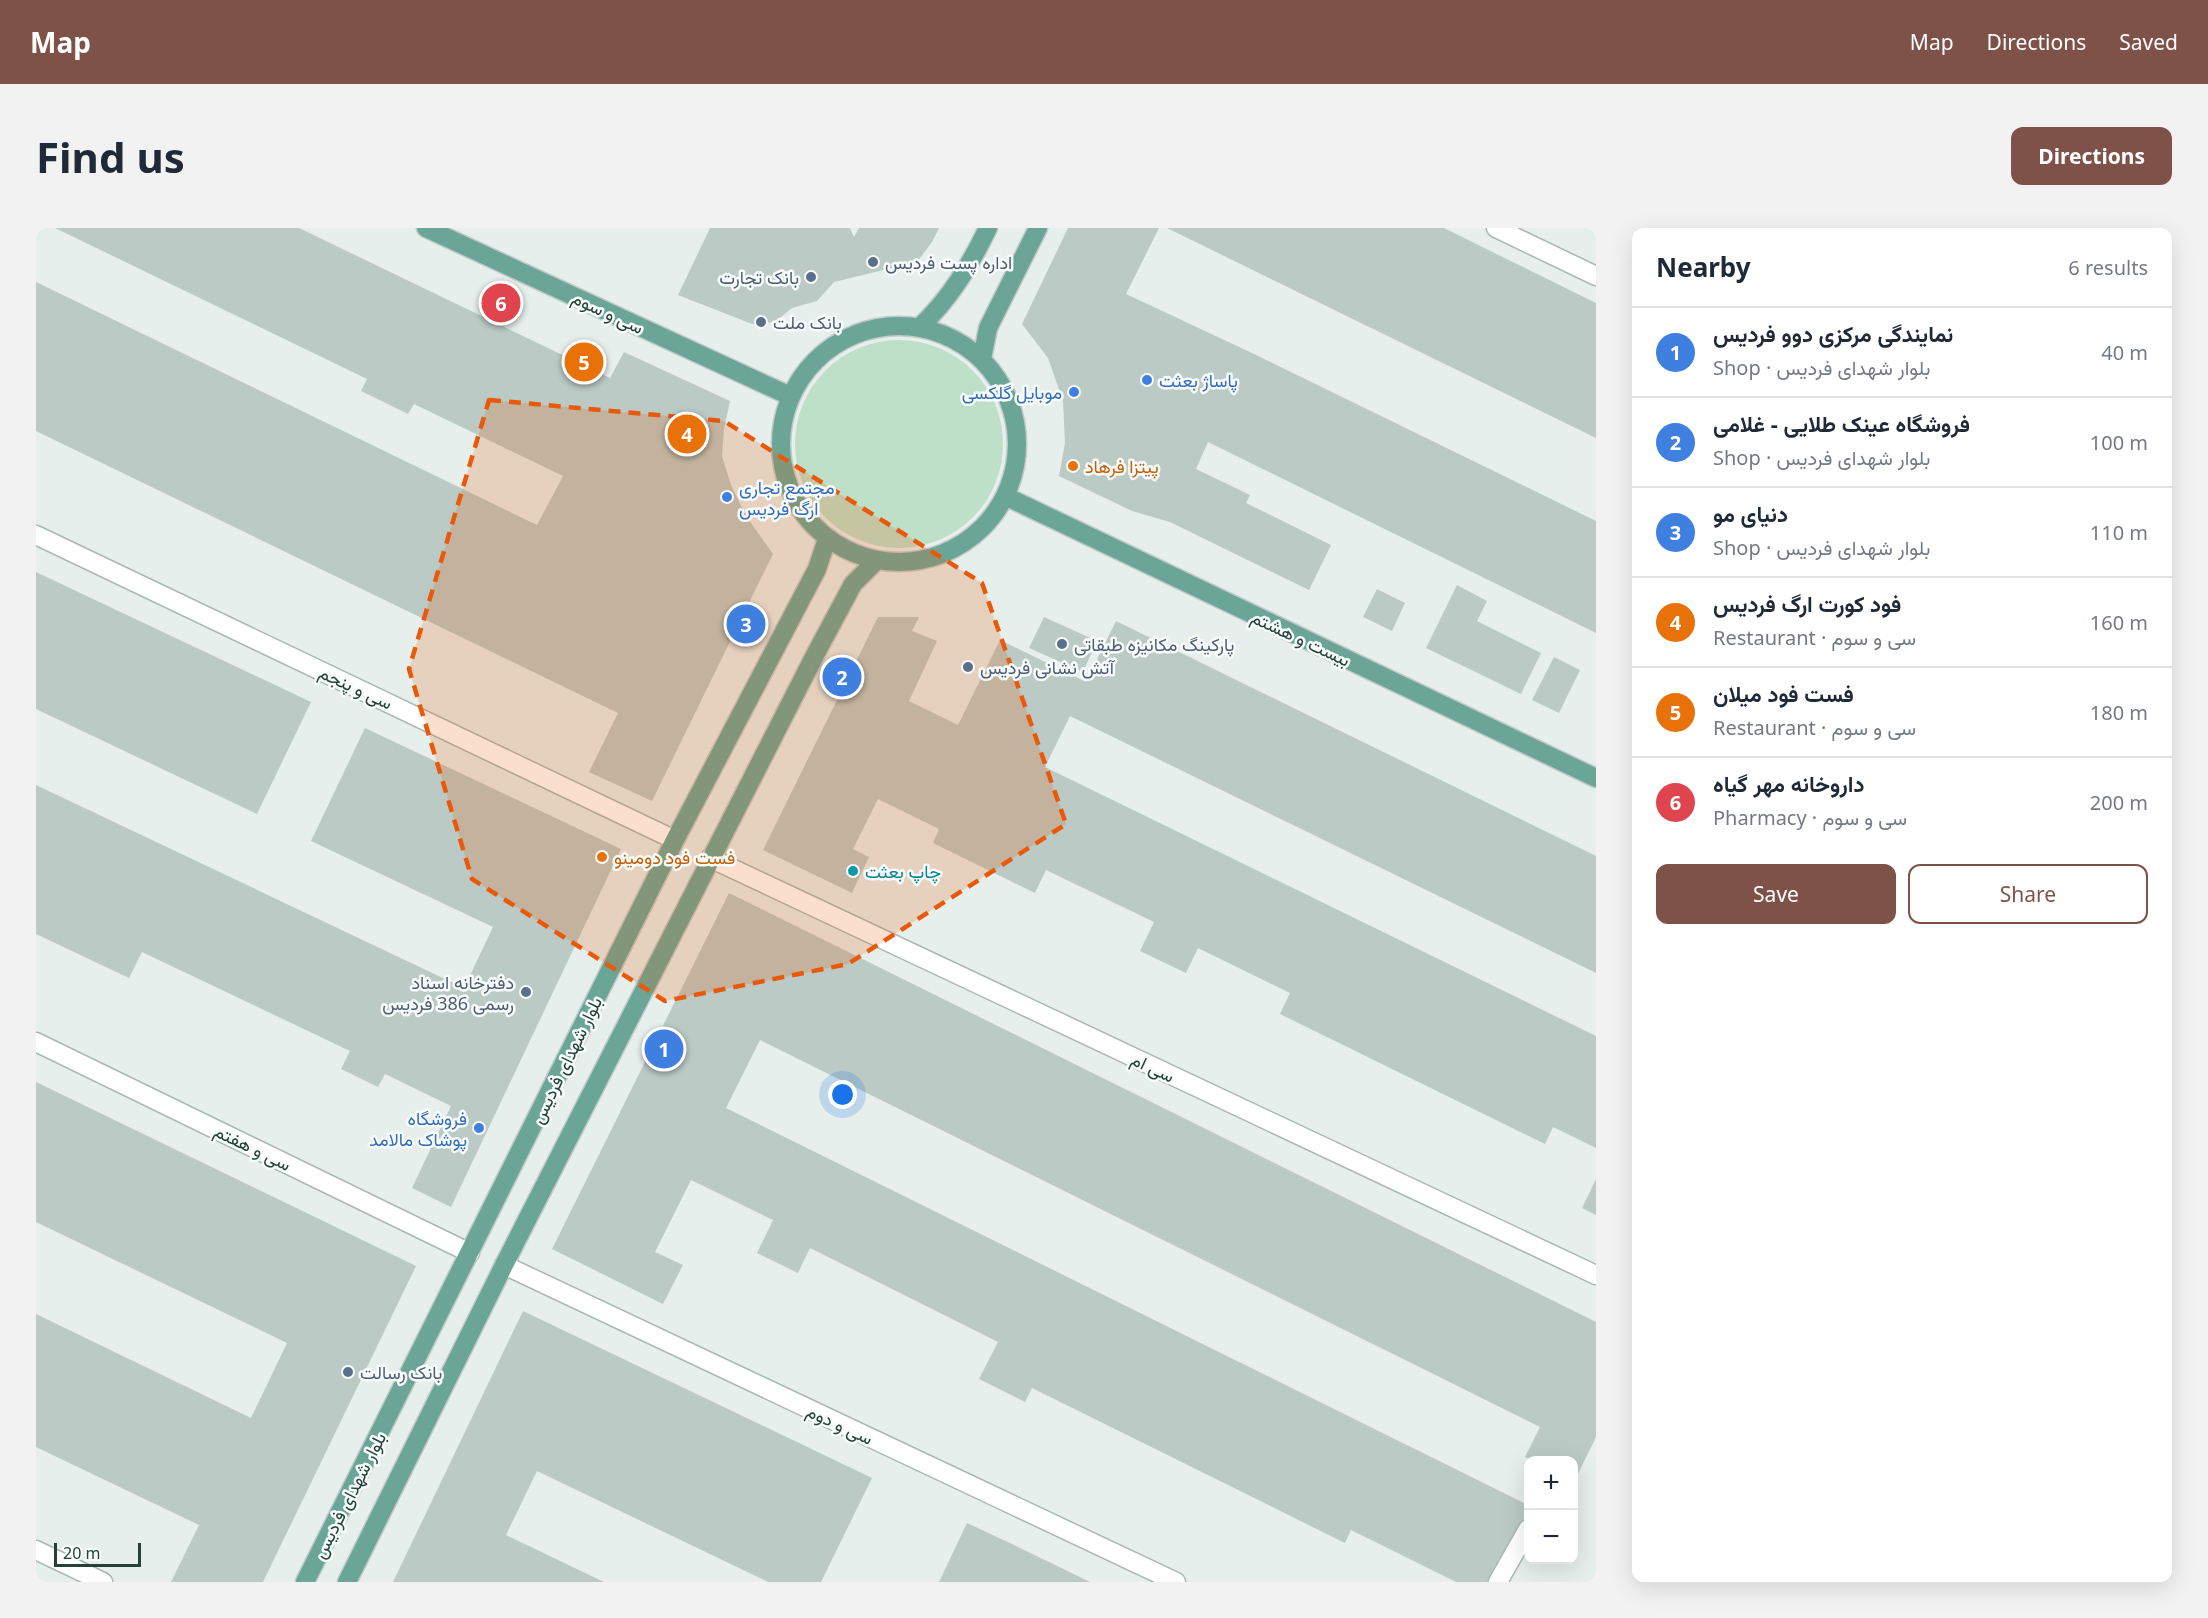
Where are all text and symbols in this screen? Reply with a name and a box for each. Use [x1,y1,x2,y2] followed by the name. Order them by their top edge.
[30,23,91,61] text: Map
[1910,28,1954,56] text: Map
[1987,28,2086,56] text: Directions
[2119,28,2178,56] text: Saved
[2011,127,2172,185] button: Directions
[36,128,185,185] text: Find us
[1656,249,1751,285] text: Nearby
[885,250,1012,275] place label: اداره پست فردیس
[2068,254,2148,281] text: 6 results
[866,255,880,269] marker: اداره پست فردیس
[719,265,799,289] place label: بانک تجارت
[804,270,818,284] marker: بانک تجارت
[482,280,520,326] pin: 6
[568,285,648,340] street label: سی و سوم
[773,310,842,334] place label: بانک ملت
[754,315,768,329] marker: بانک ملت
[1713,318,1953,348] text: نمایندگی مرکزی دوو فردیس
[1670,339,1681,366] text: 1
[2101,339,2148,366] text: 40 m
[564,340,604,384] pin: 5
[1713,354,1931,381] text: Shop · بلوار شهدای فردیس
[1159,368,1238,393] place label: پاساژ بعثت
[1140,373,1154,387] marker: پاساژ بعثت
[962,380,1062,404] place label: موبایل گلکسی
[1067,385,1081,399] marker: موبایل گلکسی
[1713,408,1970,438] text: فروشگاه عینک طلایی - غلامی
[668,412,706,456] pin: 4
[1670,429,1681,456] text: 2
[2090,429,2148,456] text: 100 m
[1713,444,1931,471] text: Shop · بلوار شهدای فردیس
[1085,454,1159,479] place label: پیتزا فرهاد
[1066,459,1080,473] marker: پیتزا فرهاد
[739,475,835,520] place label: مجتمع تجاری ارگ فردیس
[720,490,734,504] marker: مجتمع تجاری ارگ فردیس
[1713,498,1788,528] text: دنیای مو
[1670,519,1681,546] text: 3
[2090,519,2148,546] text: 110 m
[1713,534,1931,561] text: Shop · بلوار شهدای فردیس
[1713,588,1901,618] text: فود کورت ارگ فردیس
[726,602,766,646] pin: 3
[1247,605,1354,672] street label: بیست و هشتم
[1670,609,1681,636] text: 4
[2090,609,2148,636] text: 160 m
[1713,624,1916,651] text: Restaurant · سی و سوم
[1074,632,1234,657] place label: پارکینگ مکانیزه طبقاتی
[1055,637,1069,651] marker: پارکینگ مکانیزه طبقاتی
[822,654,862,700] pin: 2
[980,655,1116,679] place label: آتش نشانی فردیس
[315,660,397,715] street label: سی و پنجم
[961,660,975,674] marker: آتش نشانی فردیس
[1713,678,1854,708] text: فست فود میلان
[1670,699,1681,726] text: 5
[2090,699,2148,726] text: 180 m
[1713,714,1916,741] text: Restaurant · سی و سوم
[1713,768,1864,798] text: داروخانه مهر گیاه
[1670,789,1681,816] text: 6
[2090,789,2148,816] text: 200 m
[1713,804,1907,831] text: Pharmacy · سی و سوم
[614,845,735,869] place label: فست فود دومینو
[595,850,609,864] marker: فست فود دومینو
[865,859,941,884] place label: چاپ بعثت
[846,864,860,878] marker: چاپ بعثت
[1656,864,1896,924] button: Save
[1908,864,2148,924] button: Share
[382,970,514,1015] place label: دفترخانه اسناد رسمی 386 فردیس
[519,985,533,999] marker: دفترخانه اسناد رسمی 386 فردیس
[525,992,607,1128] street label: بلوار شهدای فردیس
[644,1026,684,1072] pin: 1
[1127,1047,1179,1088] street label: سی ام
[828,1080,857,1109] your location
[369,1106,467,1152] place label: فروشگاه پوشاک مالامد
[210,1118,295,1177] street label: سی و هفتم
[472,1121,486,1135] marker: فروشگاه پوشاک مالامد
[360,1360,442,1384] place label: بانک رسالت
[341,1365,355,1379] marker: بانک رسالت
[803,1398,877,1451] street label: سی و دوم
[307,1428,391,1562] street label: بلوار شهدای فردیس
[1524,1456,1578,1564] map controls
[1524,1456,1578,1510] button: +
[1524,1510,1578,1564] button: −
[54,1540,141,1568] scale bar
[63,1542,100,1564] text: 20 m

